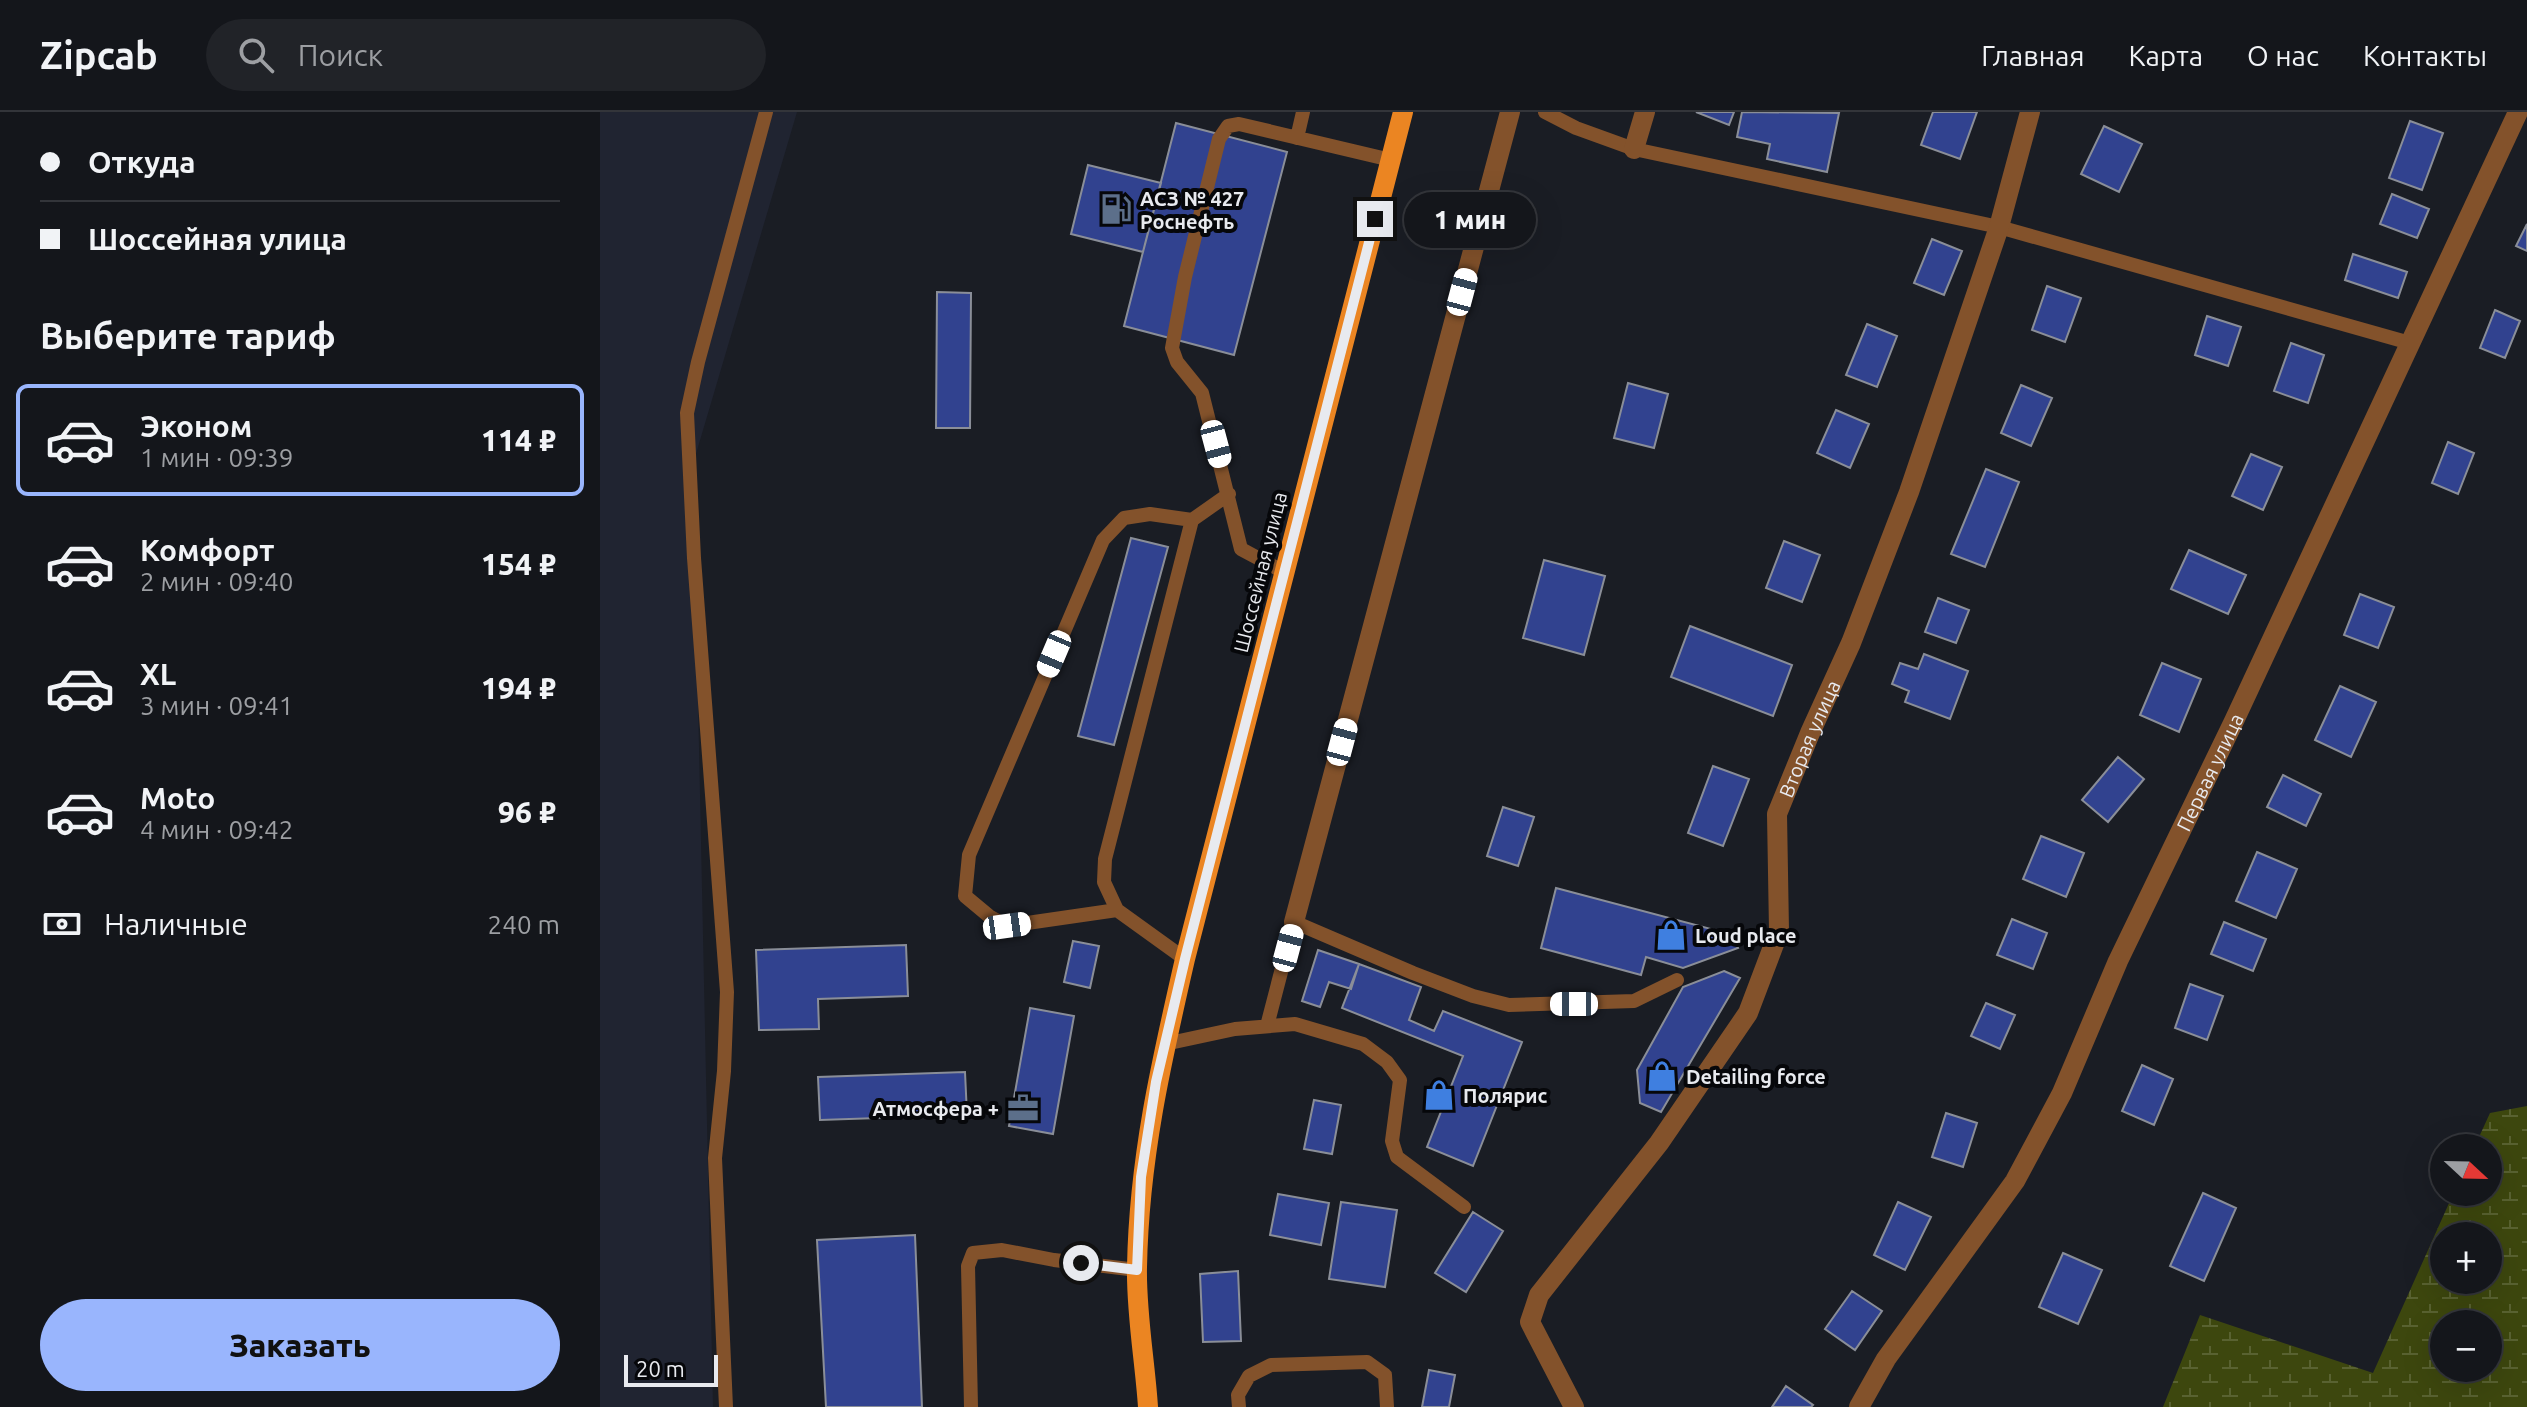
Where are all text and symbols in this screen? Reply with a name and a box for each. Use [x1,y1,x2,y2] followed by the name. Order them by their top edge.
[206,19,766,91] search box
[234,33,278,77] icon: search
[40,34,158,76] text: Zipcab
[298,38,383,72] text: Поиск
[1981,40,2084,71] text: Главная
[2128,40,2203,71] text: Карта
[2247,40,2319,71] text: О нас
[2363,40,2487,71] text: Контакты
[88,145,196,179] text: Откуда
[1140,187,1244,233] place label: АСЗ № 427 Роснефть
[1403,191,1535,247] callout: 1 мин
[1099,192,1133,226] fuel station icon: АСЗ № 427 Роснефть
[1357,201,1393,237] route end
[1434,205,1506,234] text: 1 мин
[88,222,347,256] text: Шоссейная улица
[1444,266,1480,318] car
[40,315,336,356] text: Выберите тариф
[44,404,116,476] icon: car
[140,409,252,443] text: Эконом
[1198,418,1234,470] car
[481,423,556,457] text: 114 ₽
[140,443,293,472] text: 1 мин · 09:39
[1229,489,1291,655] street label: Шоссейная улица
[44,528,116,600] icon: car
[140,533,274,567] text: Комфорт
[481,547,556,581] text: 154 ₽
[140,567,293,596] text: 2 мин · 09:40
[1034,627,1074,681] car
[44,652,116,724] icon: car
[140,657,176,691] text: XL
[481,671,556,705] text: 194 ₽
[1774,676,1844,801] street label: Вторая улица
[140,691,293,720] text: 3 мин · 09:41
[2171,709,2248,835] street label: Первая улица
[1324,716,1360,768] car
[44,776,116,848] icon: car
[140,781,215,815] text: Moto
[498,795,556,829] text: 96 ₽
[140,815,293,844] text: 4 мин · 09:42
[40,902,84,946] icon: cash
[104,907,248,941] text: Наличные
[488,910,560,939] text: 240 m
[982,911,1032,941] car
[1654,918,1688,952] shop icon: Loud place
[1270,922,1306,974] car
[1695,924,1797,947] place label: Loud place
[1550,992,1598,1016] car
[1645,1059,1679,1093] shop icon: Detailing force
[1686,1065,1826,1088] place label: Detailing force
[1422,1078,1456,1112] shop icon: Полярис
[1463,1084,1547,1107] place label: Полярис
[1006,1091,1040,1125] office icon: Атмосфера +
[872,1097,999,1120] place label: Атмосфера +
[2430,1134,2502,1206] north arrow
[2430,1134,2502,1382] map controls
[2430,1222,2502,1294] button: +
[1063,1245,1099,1281] route start
[40,1299,560,1391] button: Заказать
[2430,1310,2502,1382] button: −
[624,1351,718,1387] scale bar
[636,1356,685,1381] text: 20 m

